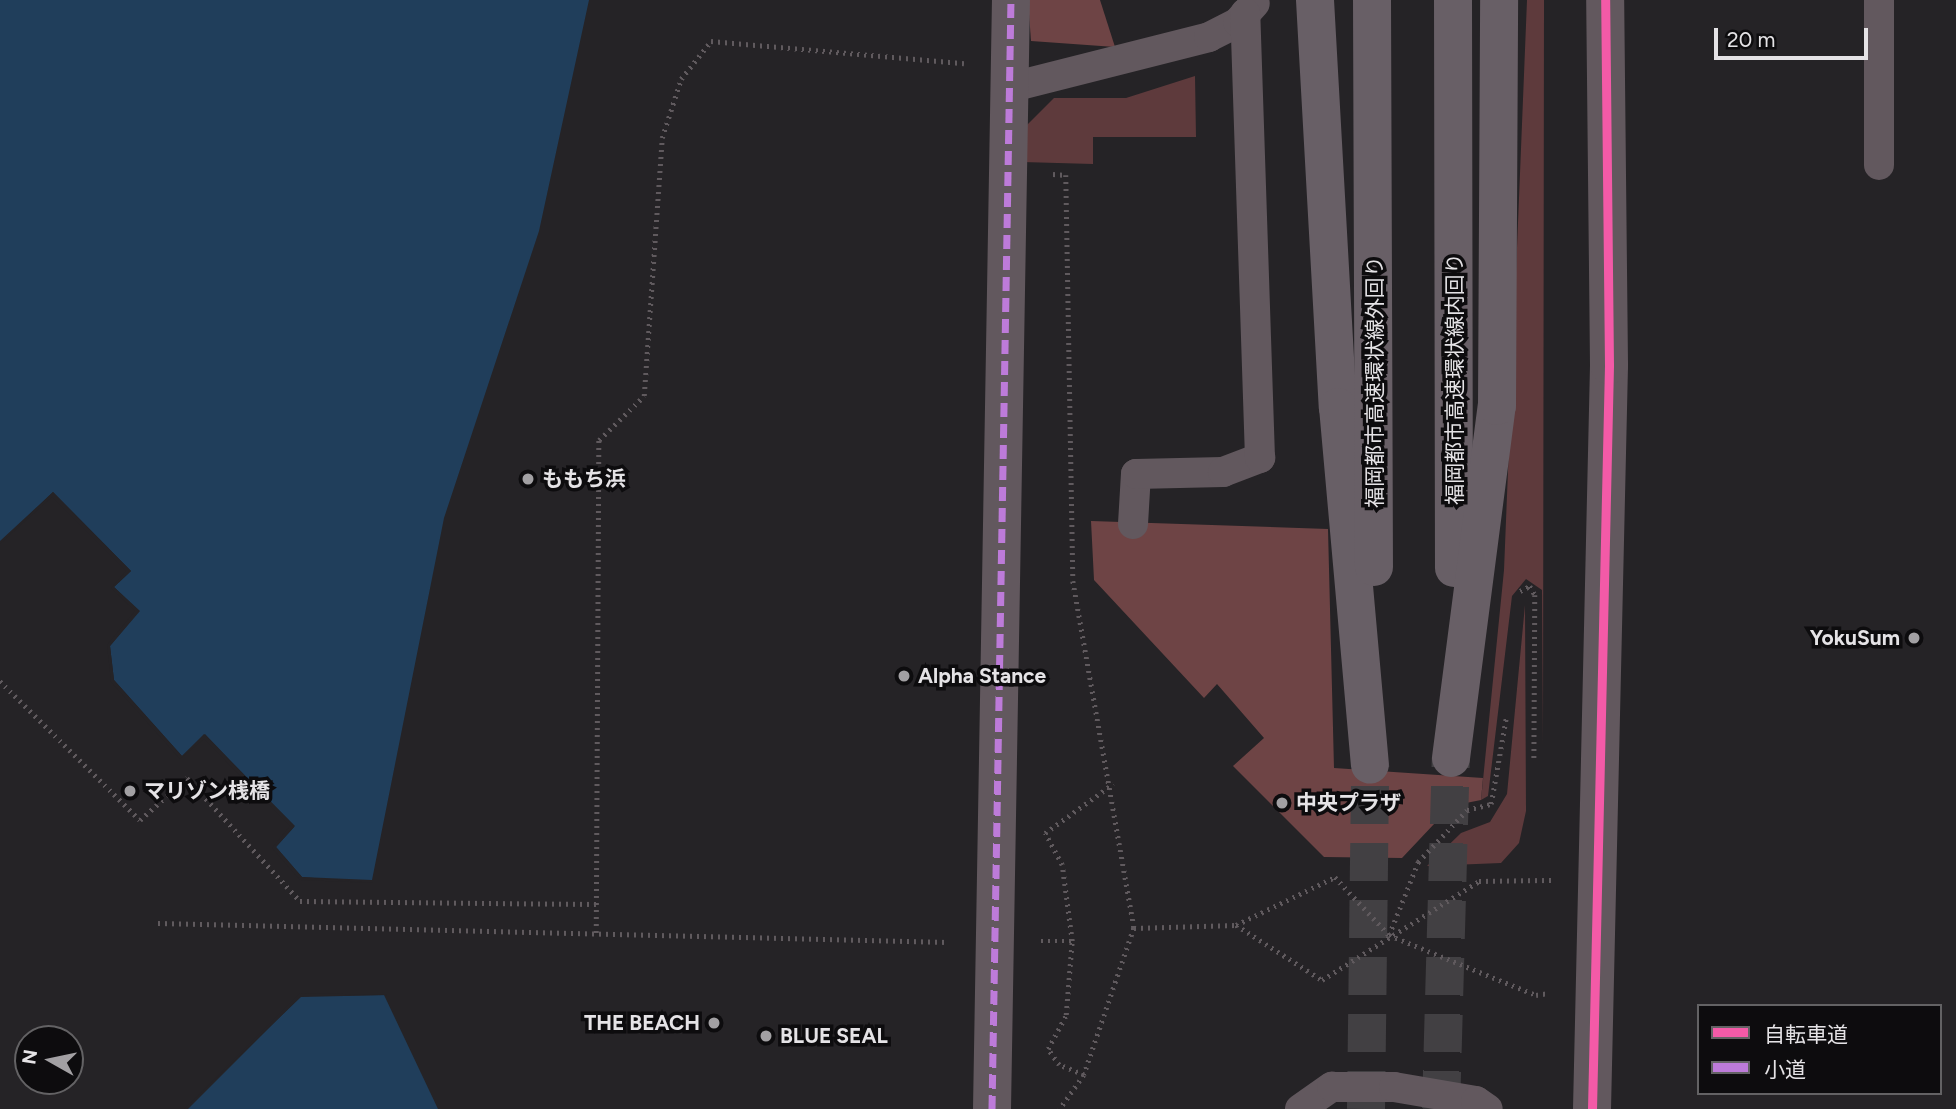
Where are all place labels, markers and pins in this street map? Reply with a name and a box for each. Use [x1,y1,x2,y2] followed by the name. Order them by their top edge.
[542,466,626,492] place label: ももち浜
[520,471,536,487] marker: ももち浜
[1810,625,1900,651] place label: YokuSum
[1906,630,1922,646] marker: YokuSum
[918,663,1046,689] place label: Alpha Stance
[896,668,912,684] marker: Alpha Stance
[144,778,270,804] place label: マリゾン桟橋
[122,783,138,799] marker: マリゾン桟橋
[1296,790,1401,816] place label: 中央プラザ
[1274,795,1290,811] marker: 中央プラザ
[584,1010,700,1036] place label: THE BEACH
[706,1015,722,1031] marker: THE BEACH
[780,1023,888,1049] place label: BLUE SEAL
[758,1028,774,1044] marker: BLUE SEAL

